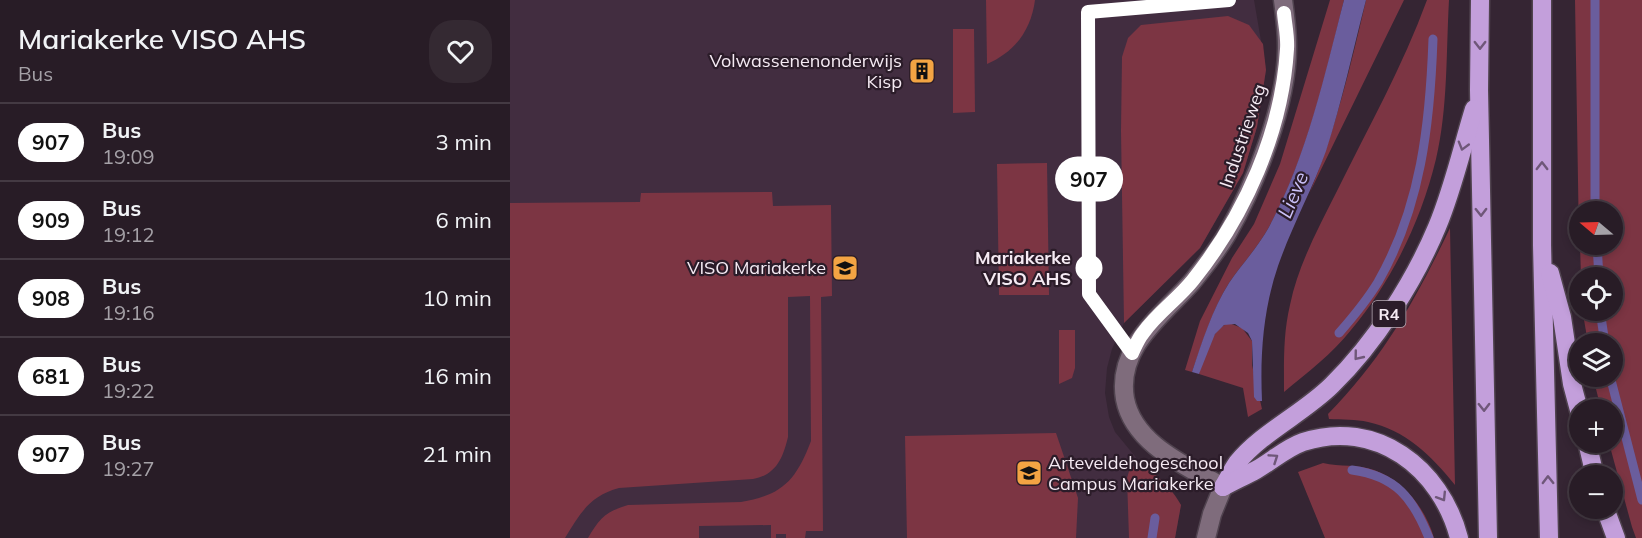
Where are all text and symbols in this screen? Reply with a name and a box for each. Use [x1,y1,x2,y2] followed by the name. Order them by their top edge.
[429,20,492,83] button: heart
[18,21,306,56] text: Mariakerke VISO AHS
[1473,41,1486,50] one-way arrow
[710,49,902,93] place label: Volwassenenonderwijs Kisp
[907,56,937,86] building icon: Volwassenenonderwijs Kisp
[18,61,53,86] text: Bus
[1214,81,1271,191] street label: Industrieweg
[102,116,141,144] text: Bus
[436,128,492,156] text: 3 min
[32,129,70,155] text: 907
[1458,140,1470,151] one-way arrow
[102,144,155,169] text: 19:09
[1054,160,1124,198] line badge: 907
[1536,161,1548,170] one-way arrow
[1070,166,1108,192] text: 907
[1272,168,1313,222] water label: Lieve
[102,194,141,222] text: Bus
[1569,201,1623,255] north arrow
[1569,201,1623,519] map controls
[436,206,492,234] text: 6 min
[32,207,70,233] text: 909
[1475,207,1487,216] one-way arrow
[102,222,155,247] text: 19:12
[975,246,1071,290] place label: Mariakerke VISO AHS
[830,253,860,283] school or university icon: VISO Mariakerke
[1076,255,1102,281] marker: Mariakerke VISO AHS
[687,256,826,279] place label: VISO Mariakerke
[1569,267,1623,321] button: locate
[102,272,141,300] text: Bus
[422,284,492,312] text: 10 min
[32,285,70,311] text: 908
[102,300,155,325] text: 19:16
[1372,301,1406,327] road number: R4
[1569,333,1623,387] button: layers
[102,350,141,378] text: Bus
[1354,350,1365,361] one-way arrow
[422,362,492,390] text: 16 min
[32,363,70,389] text: 681
[102,378,155,403] text: 19:22
[1569,399,1623,453] button: +
[1478,402,1490,411] one-way arrow
[102,428,141,456] text: Bus
[422,440,492,468] text: 21 min
[32,441,70,467] text: 907
[1048,451,1223,495] place label: Arteveldehogeschool Campus Mariakerke
[1267,454,1278,465] one-way arrow
[102,456,155,481] text: 19:27
[1014,458,1044,488] school or university icon: Arteveldehogeschool Campus Mariakerke
[1569,465,1623,519] button: −
[1542,475,1554,484] one-way arrow
[1434,491,1445,502] one-way arrow

